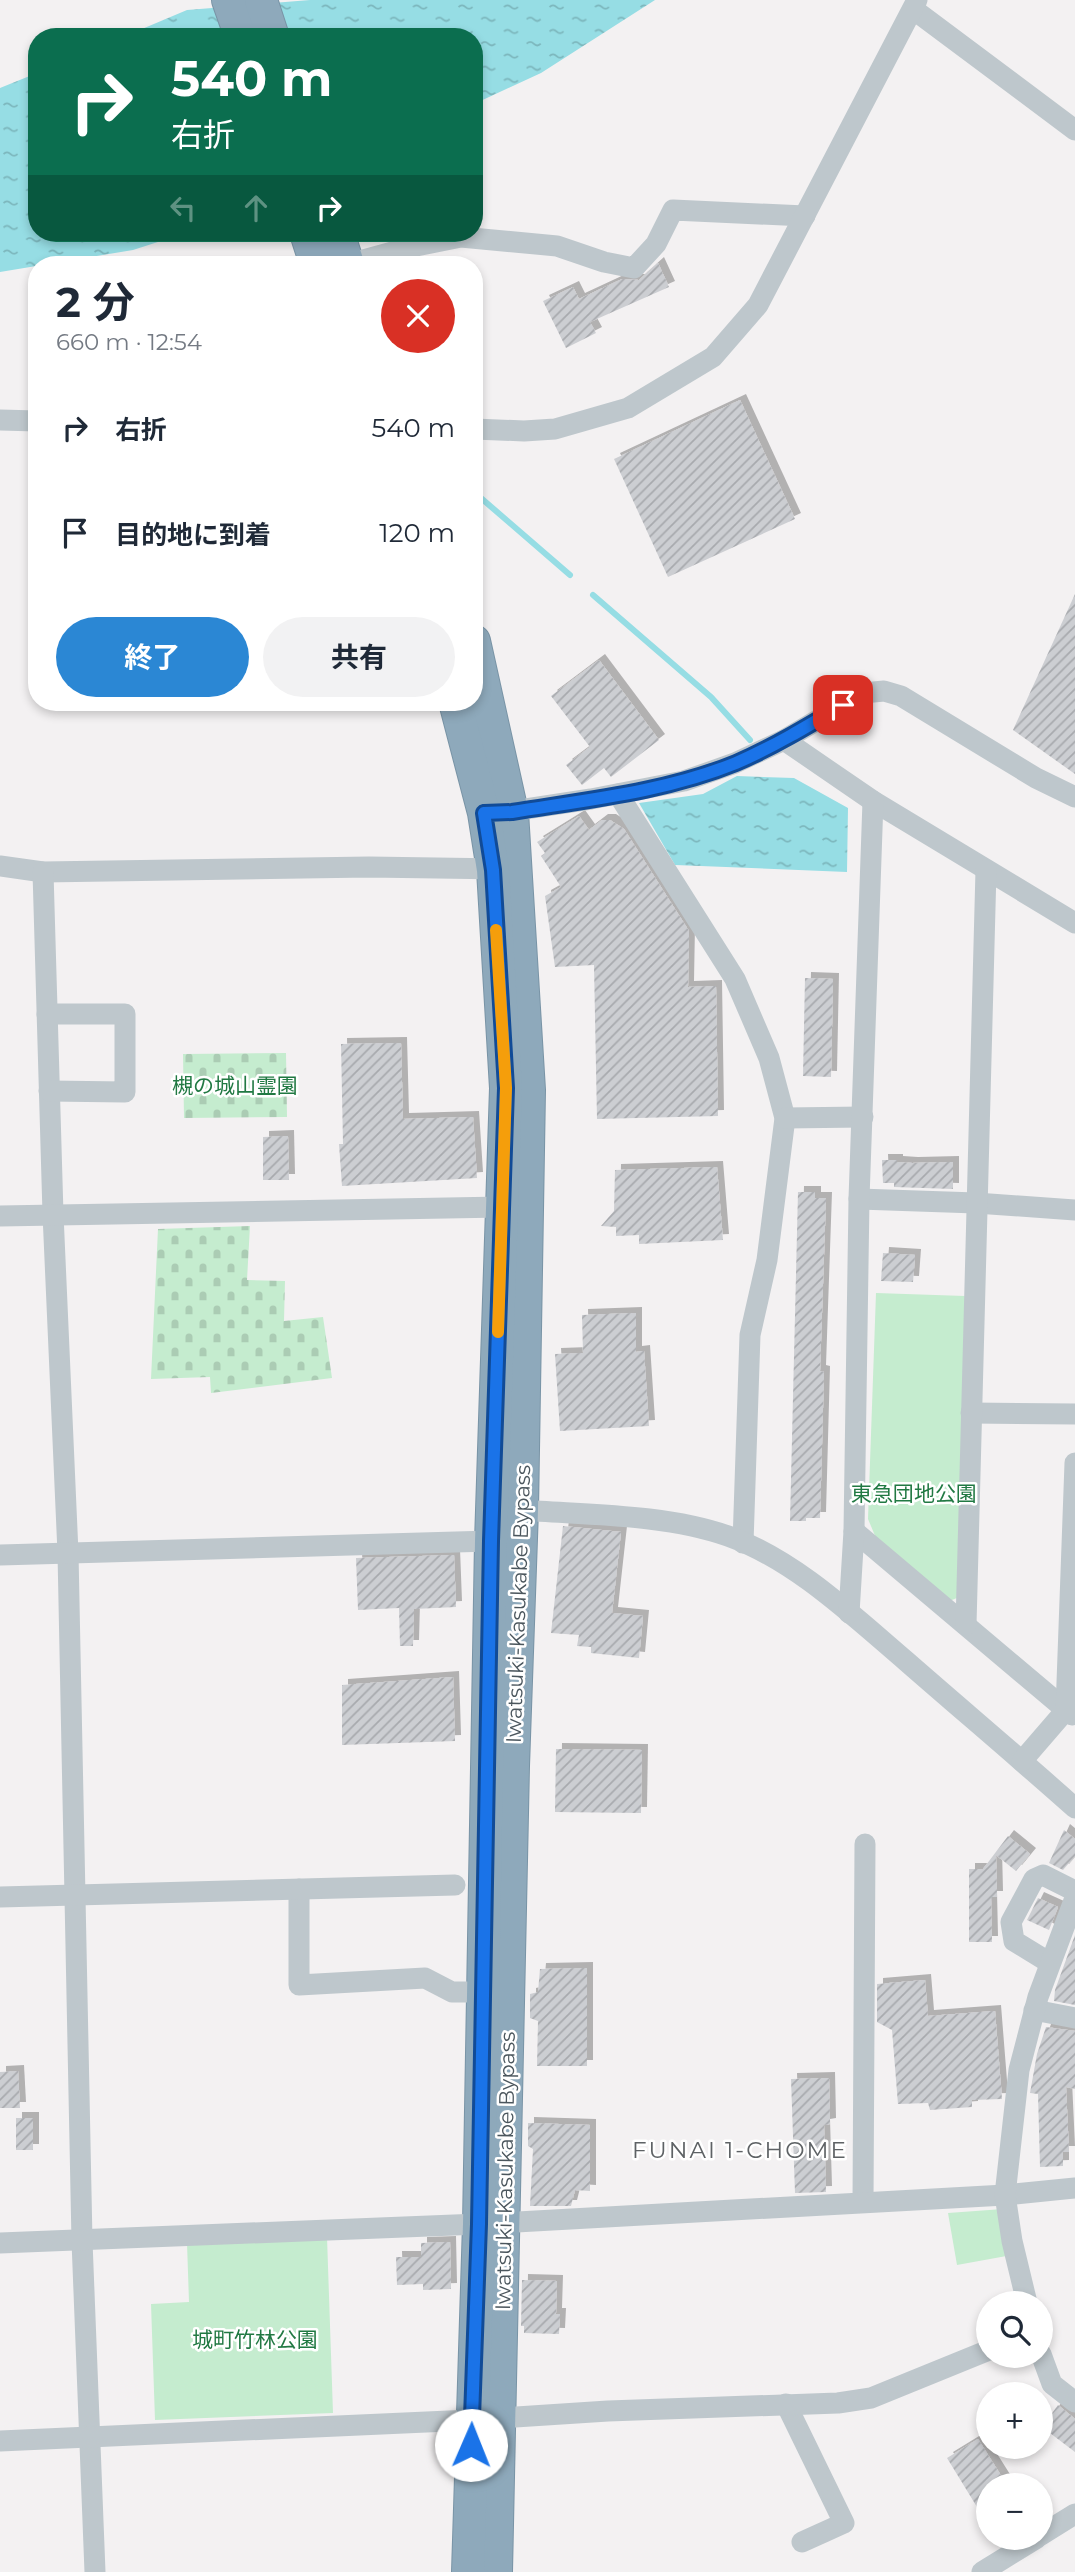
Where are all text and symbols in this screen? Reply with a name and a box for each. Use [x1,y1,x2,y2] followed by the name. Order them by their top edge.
[171,49,332,108] text: 540 m
[56,56,147,147] icon: right
[171,115,235,154] text: 右折
[164,189,202,227] icon: left
[237,189,275,227] icon: ahead
[310,189,348,227] icon: right
[56,276,135,328] text: 2 分
[381,279,455,353] button: close
[56,328,202,356] text: 660 m · 12:54
[56,409,94,447] icon: right
[371,412,455,444] text: 540 m
[115,414,167,446] text: 右折
[56,514,94,552] icon: arrive
[379,517,455,549] text: 120 m
[115,519,271,551] text: 目的地に到着
[56,617,249,697] button: 終了
[263,617,455,697] button: 共有
[813,675,873,735] pin
[824,686,862,724] icon: arrive
[172,1073,298,1098] park label: 槻の城山霊園
[501,1464,535,1744] street label: Iwatsuki-Kasukabe Bypass
[851,1481,977,1506] park label: 東急団地公園
[490,2031,520,2311] street label: Iwatsuki-Kasukabe Bypass
[632,2136,848,2164] district label: FUNAI 1-CHOME
[976,2291,1053,2550] map controls
[976,2291,1053,2368] button: search
[192,2327,318,2352] park label: 城町竹林公園
[976,2382,1053,2459] button: +
[434,2408,508,2482] position arrow
[976,2473,1053,2550] button: −

